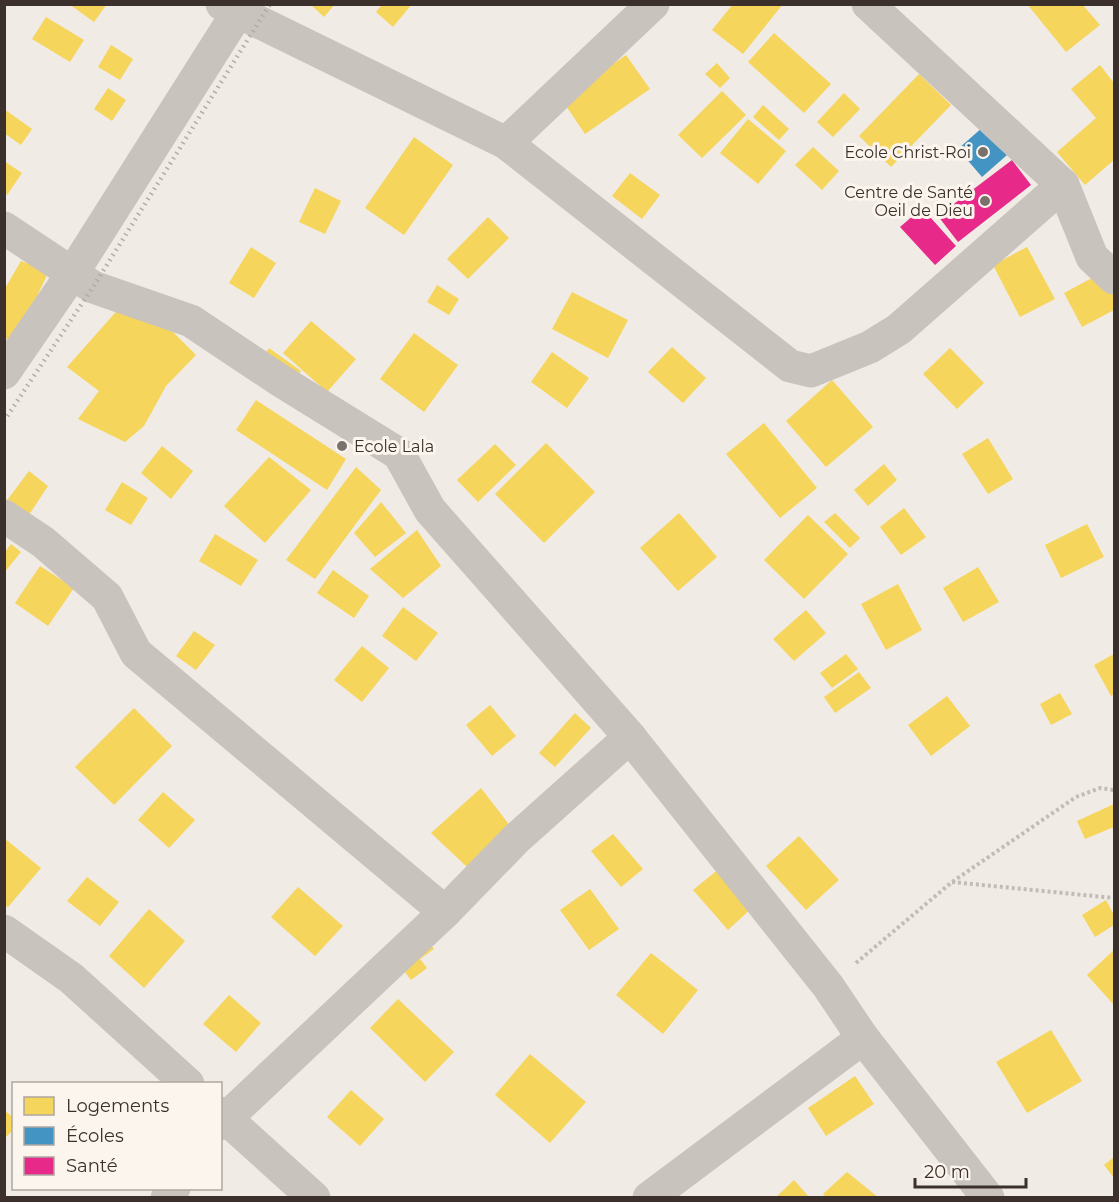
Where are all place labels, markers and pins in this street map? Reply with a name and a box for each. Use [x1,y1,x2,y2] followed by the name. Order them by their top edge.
[844,143,971,162] place label: Ecole Christ-Roi
[976,145,990,159] marker: Ecole Christ-Roi
[844,183,973,220] place label: Centre de Santé Oeil de Dieu
[978,194,992,208] marker: Centre de Santé Oeil de Dieu
[354,437,434,456] place label: Ecole Lala
[335,439,349,453] marker: Ecole Lala

